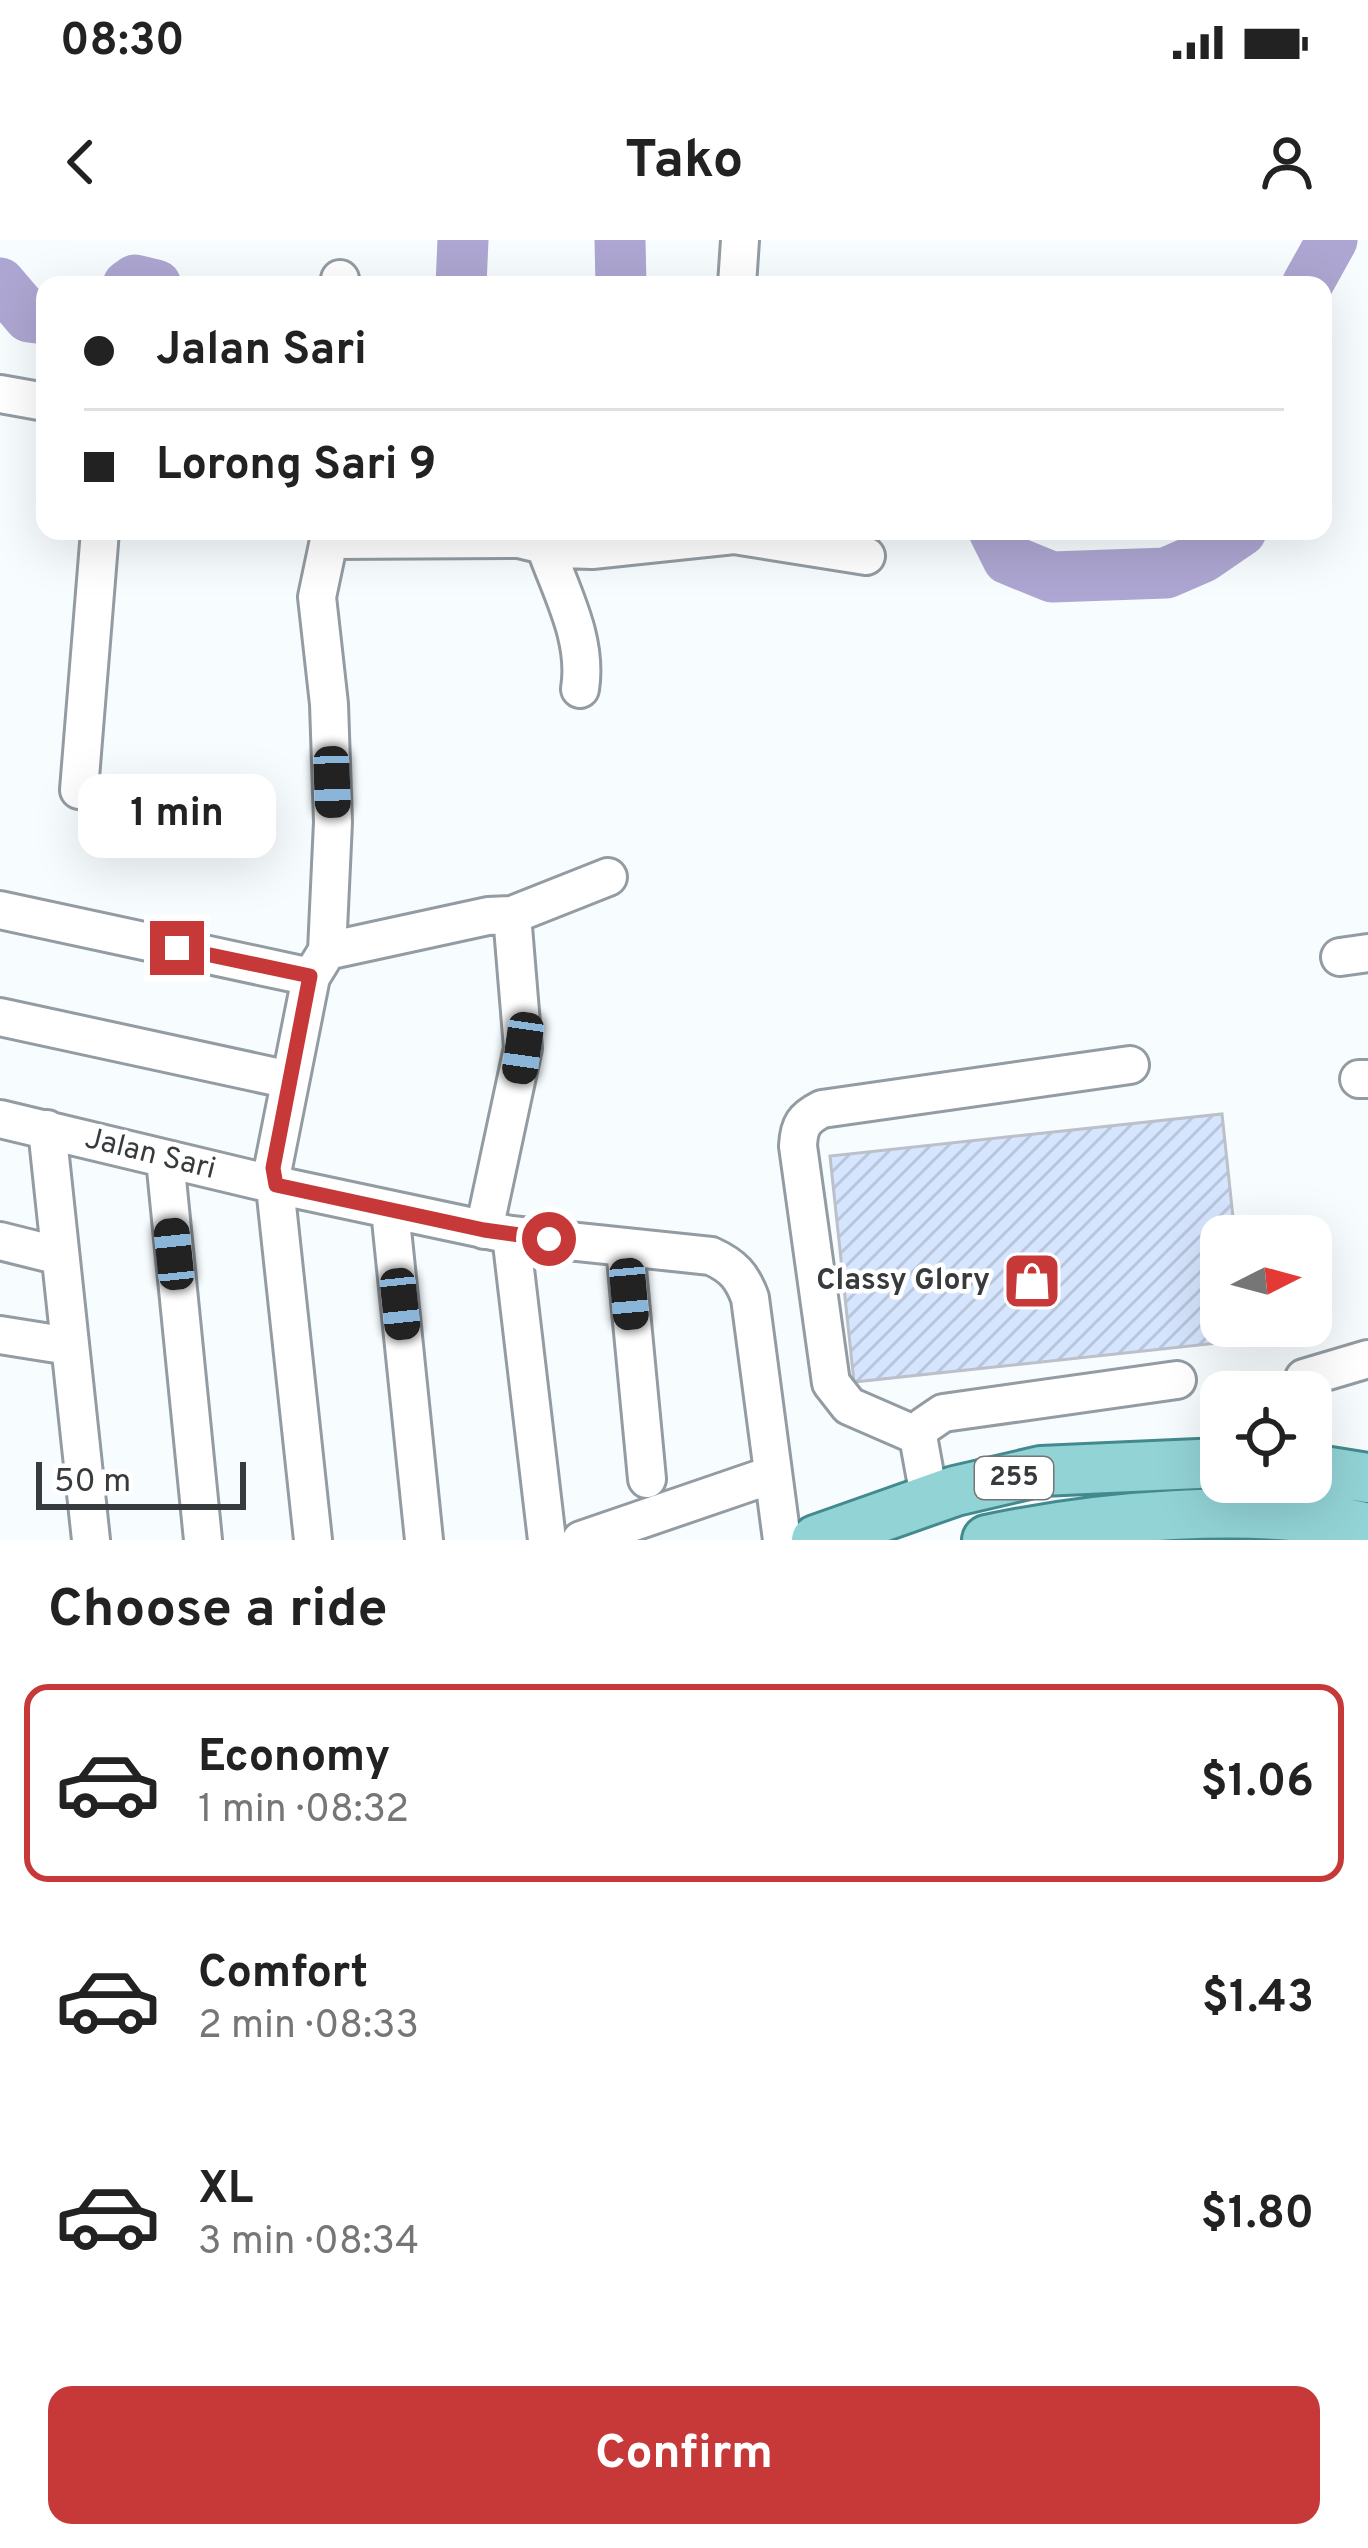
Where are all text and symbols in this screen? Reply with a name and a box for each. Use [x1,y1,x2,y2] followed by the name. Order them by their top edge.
[60,14,185,71] text: 08:30
[625,128,743,197] text: Tako
[48,129,114,195] icon: back
[1254,129,1320,195] icon: person
[156,323,367,380] text: Jalan Sari
[156,438,436,495] text: Lorong Sari 9
[313,745,351,819] car
[78,774,276,858] callout: 1 min
[130,791,224,840] text: 1 min
[150,921,204,975] route end
[500,1010,546,1086] car
[81,1121,219,1189] street label: Jalan Sari
[522,1212,576,1266] route start
[1200,1215,1332,1347] north arrow
[1200,1215,1332,1503] map controls
[152,1216,196,1292] car
[1001,1250,1063,1312] shop icon: Classy Glory
[608,1257,650,1331] car
[816,1263,990,1300] place label: Classy Glory
[378,1266,422,1342] car
[1200,1371,1332,1503] button: locate
[36,1456,246,1509] scale bar
[975,1457,1053,1499] road number: 255
[54,1462,131,1504] text: 50 m
[48,1577,388,1646] text: Choose a ride
[54,1729,162,1837] icon: car
[198,1730,390,1787] text: Economy
[1200,1755,1314,1812] text: $1.06
[198,1787,409,1836] text: 1 min · 08:32
[54,1945,162,2053] icon: car
[198,1946,368,2003] text: Comfort
[1202,1971,1314,2028] text: $1.43
[198,2003,419,2052] text: 2 min · 08:33
[54,2161,162,2269] icon: car
[198,2162,253,2219] text: XL
[1200,2187,1314,2244] text: $1.80
[198,2219,419,2268] text: 3 min · 08:34
[48,2386,1320,2524] button: Confirm

